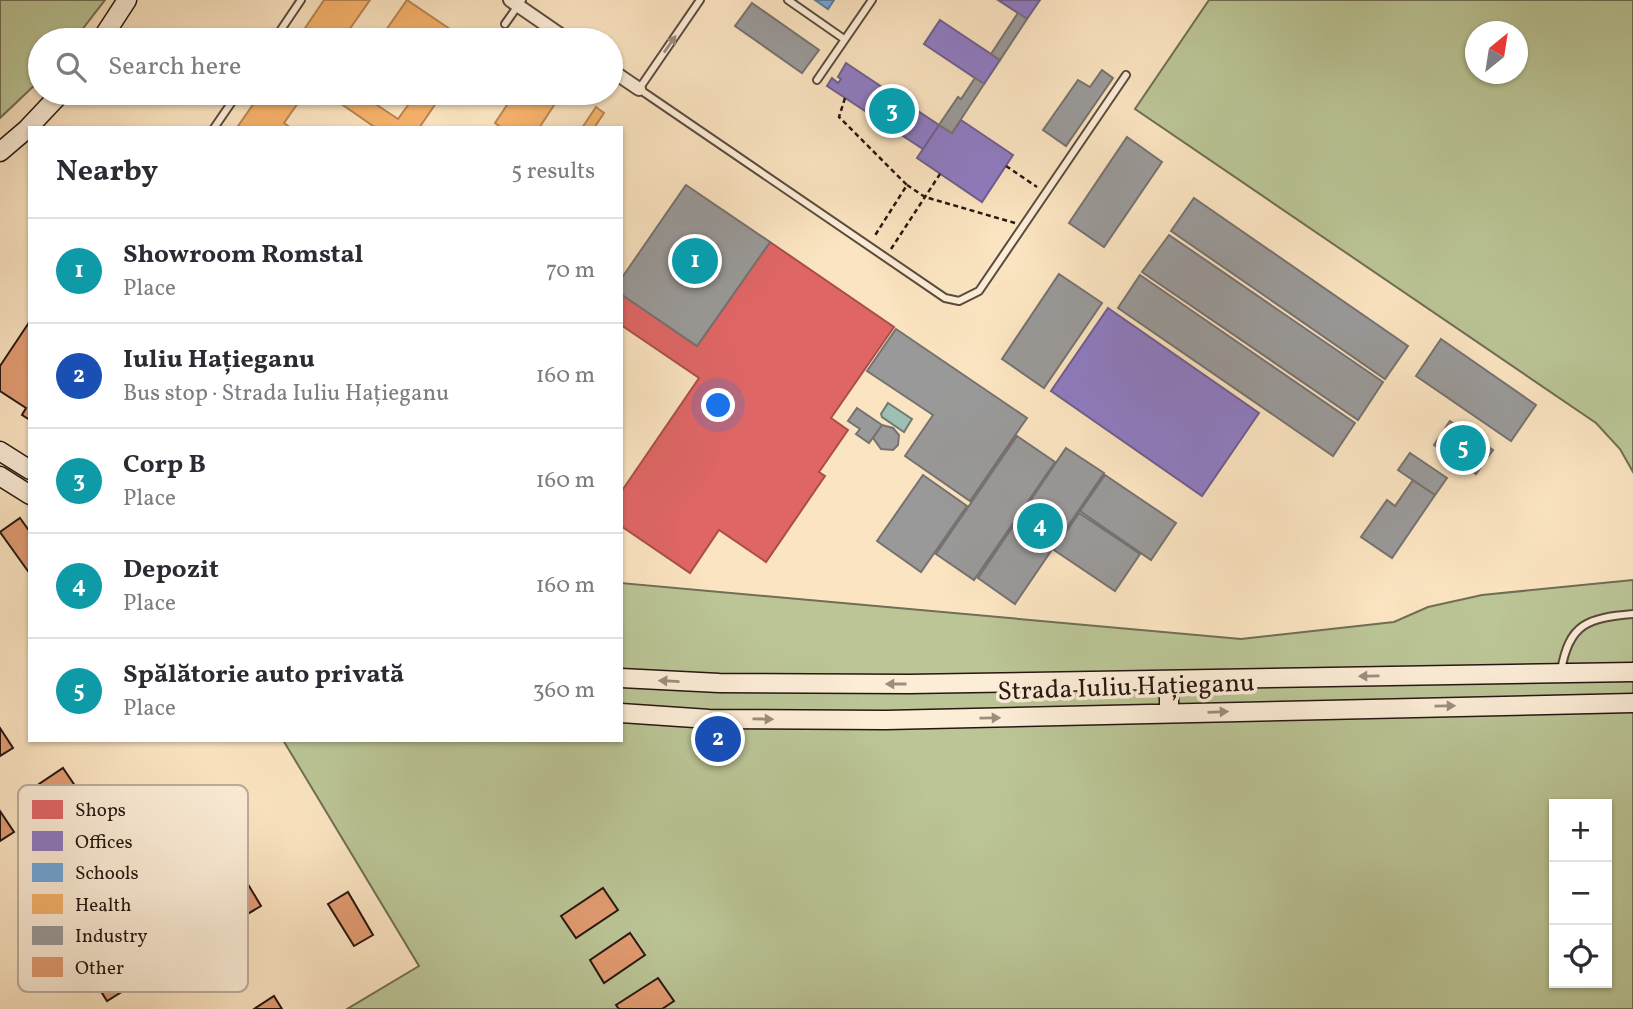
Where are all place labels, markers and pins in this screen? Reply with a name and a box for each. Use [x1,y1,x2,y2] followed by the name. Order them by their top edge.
[869,85,915,137] pin: 3
[672,235,718,287] pin: 1
[1440,422,1486,474] pin: 5
[1017,500,1063,552] pin: 4
[695,713,741,765] pin: 2

